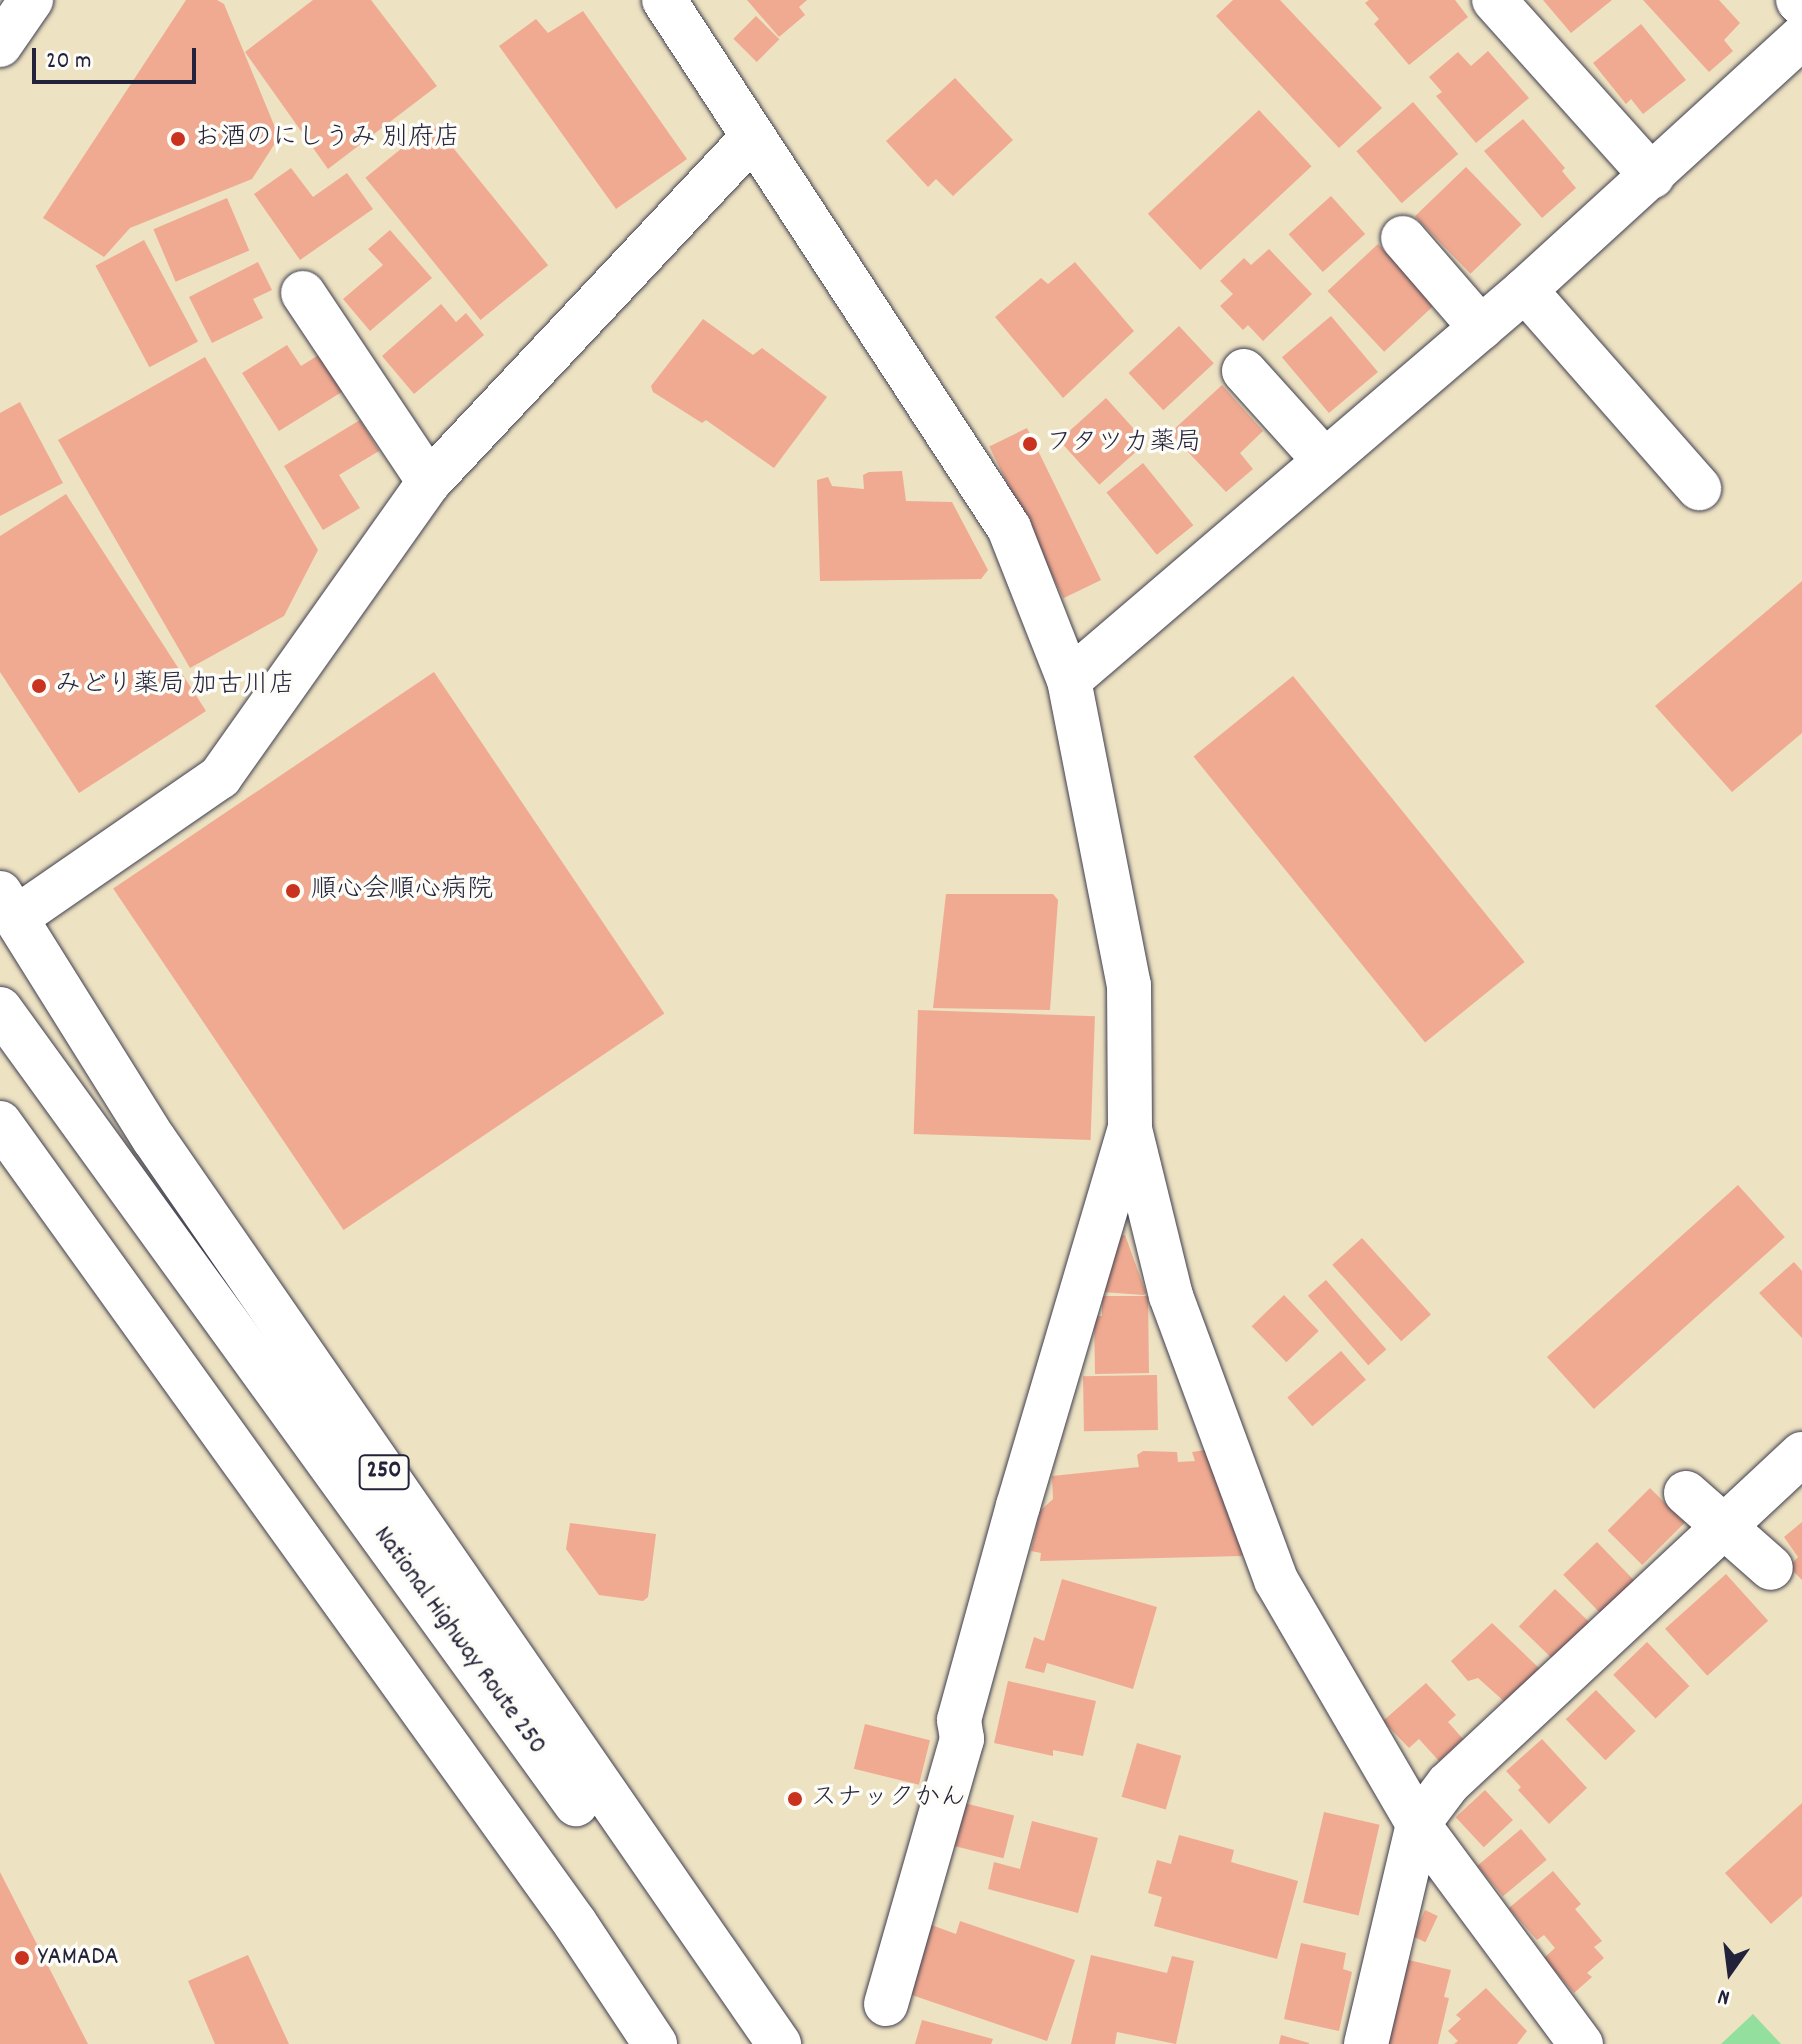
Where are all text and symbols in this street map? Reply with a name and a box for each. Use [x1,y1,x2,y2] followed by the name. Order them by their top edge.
[36,32,200,82] scale bar
[46,45,92,79] text: 20 m
[194,123,460,155] place label: お酒のにしうみ 別府店
[169,130,187,148] marker: お酒のにしうみ 別府店
[1046,428,1202,460] place label: フタツカ薬局
[1021,435,1039,453] marker: フタツカ薬局
[55,670,295,702] place label: みどり薬局 加古川店
[30,677,48,695] marker: みどり薬局 加古川店
[311,875,493,907] place label: 順心会順心病院
[282,880,304,902] marker: 順心会順心病院
[358,1452,410,1492] road number: 250
[366,1521,552,1761] street label: National Highway Route 250
[811,1783,967,1815] place label: スナックかん
[786,1790,804,1808] marker: スナックかん
[1690,1932,1770,2012] north arrow
[38,1942,119,1974] place label: YAMADA
[13,1949,31,1967] marker: YAMADA
[1715,1979,1733,2012] text: N

